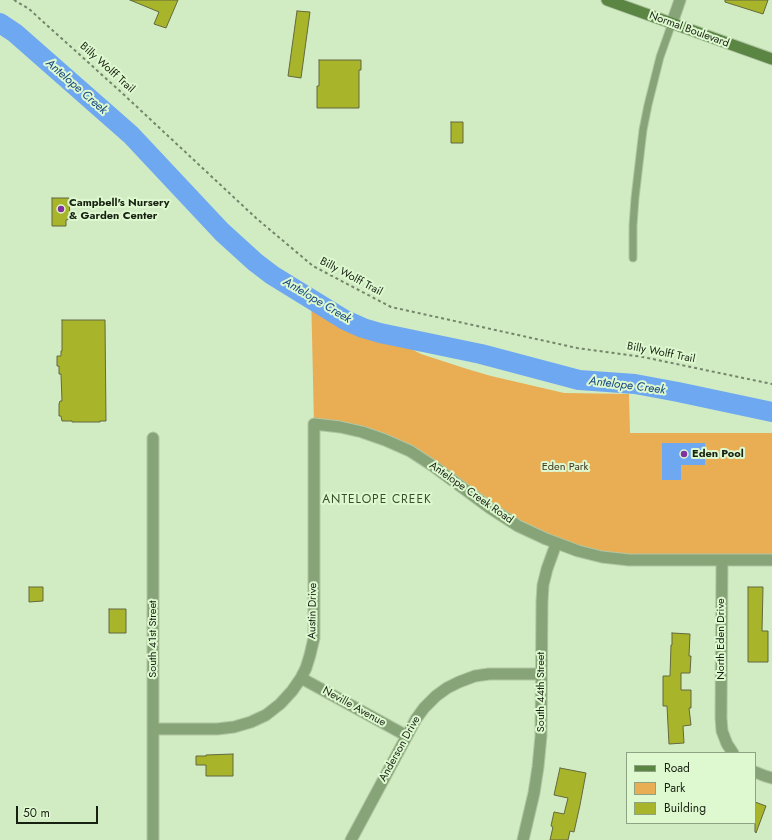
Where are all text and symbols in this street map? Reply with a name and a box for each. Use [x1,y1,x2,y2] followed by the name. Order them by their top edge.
[647,9,731,51] street label: Normal Boulevard
[77,40,137,96] street label: Billy Wolff Trail
[42,56,110,118] water label: Antelope Creek
[69,196,170,222] place label: Campbell's Nursery & Garden Center
[56,204,66,214] marker: Campbell's Nursery & Garden Center
[317,255,385,299] street label: Billy Wolff Trail
[280,275,354,327] water label: Antelope Creek
[626,340,696,366] street label: Billy Wolff Trail
[588,374,666,398] water label: Antelope Creek
[692,447,744,461] place label: Eden Pool
[679,449,689,459] marker: Eden Pool
[426,459,516,527] street label: Antelope Creek Road
[542,460,588,474] park label: Eden Park
[322,493,432,507] district label: ANTELOPE CREEK
[306,583,320,639] street label: Austin Drive
[714,598,728,680] street label: North Eden Drive
[146,600,160,678] street label: South 41st Street
[534,652,548,732] street label: South 44th Street
[320,684,388,730] street label: Neville Avenue
[377,714,423,784] street label: Anderson Drive
[626,752,756,824] legend
[664,759,690,777] text: Road
[664,779,685,797] text: Park
[18,798,100,824] scale bar
[664,799,706,817] text: Building
[23,804,50,822] text: 50 m

